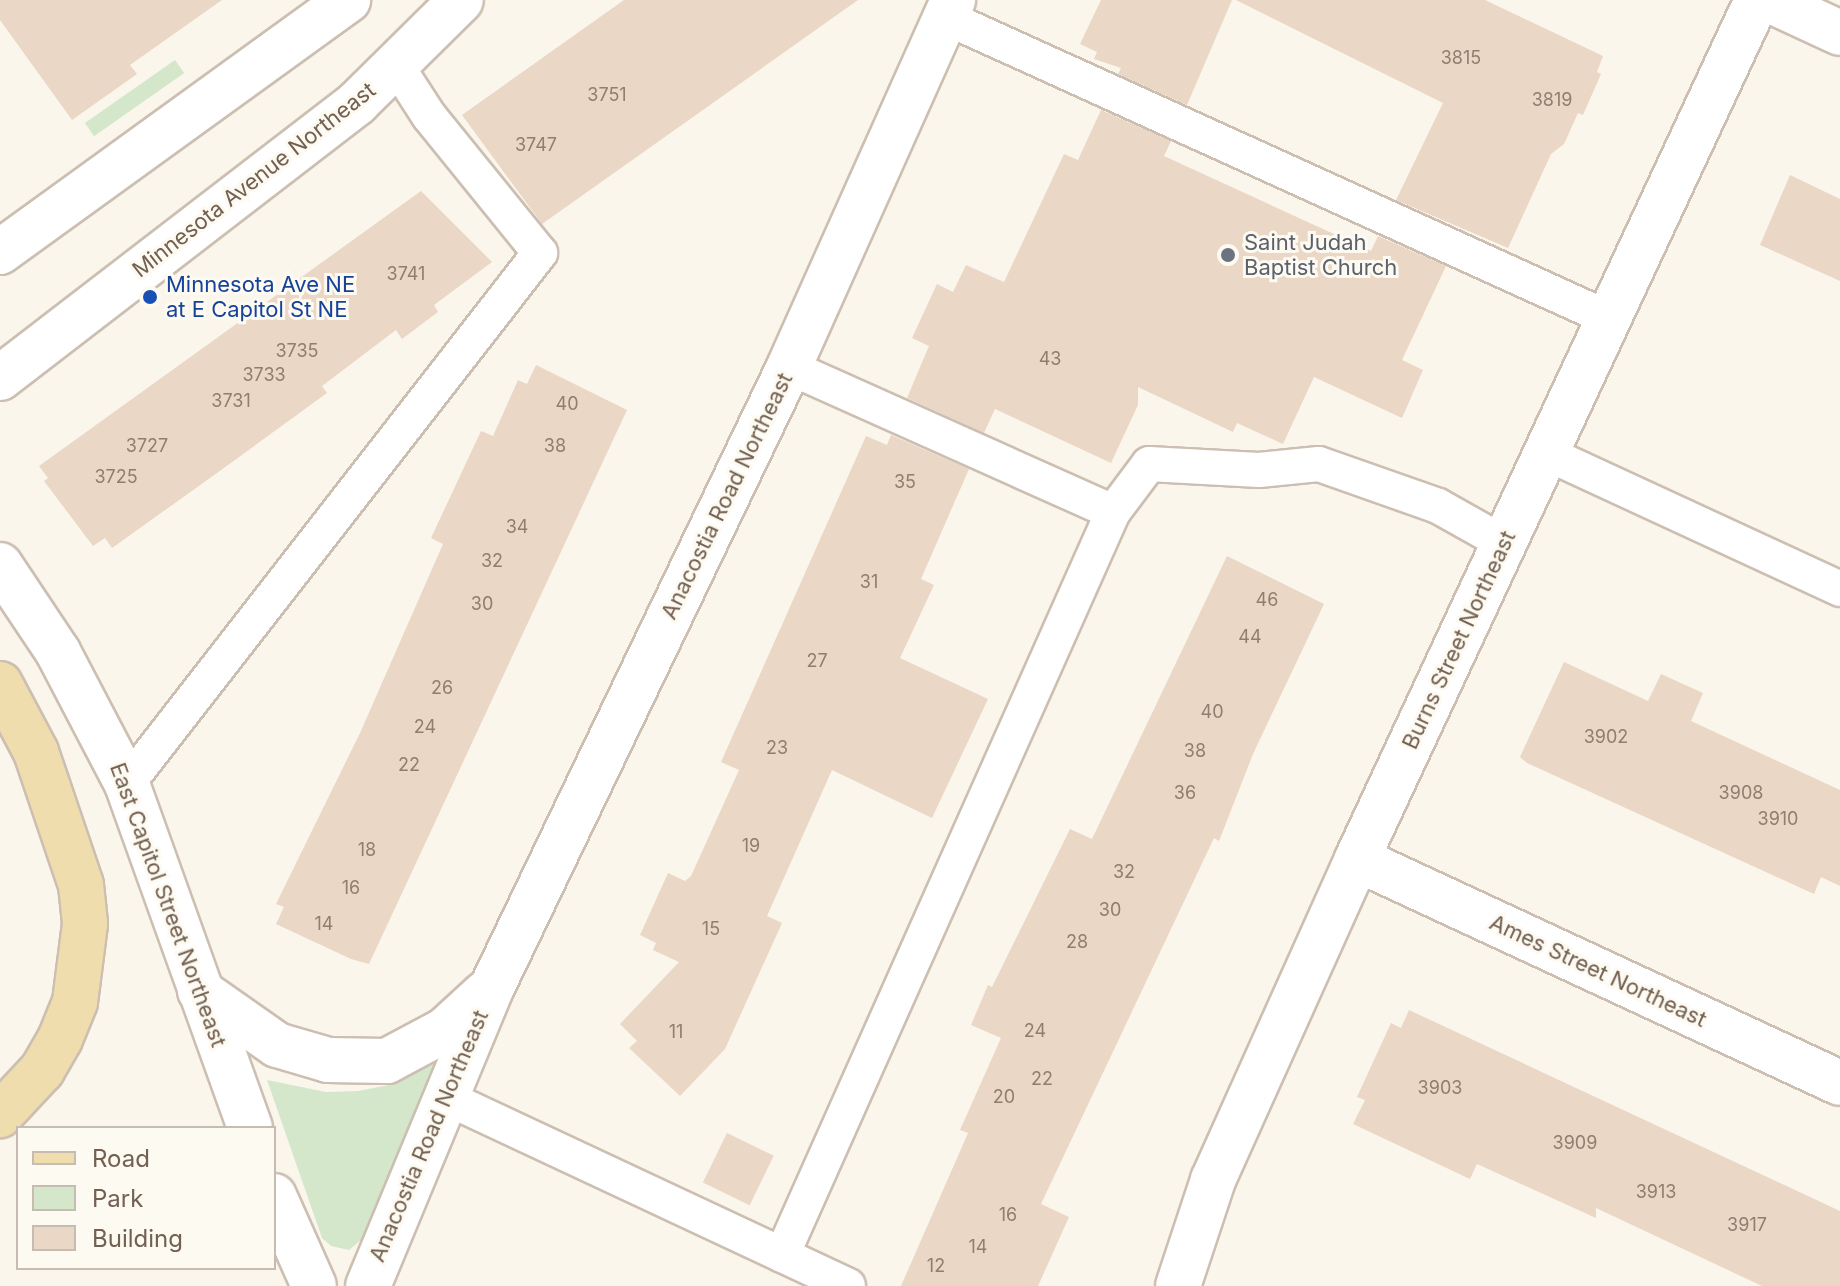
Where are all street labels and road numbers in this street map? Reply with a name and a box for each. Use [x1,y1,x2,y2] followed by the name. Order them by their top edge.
[127,77,381,283] street label: Minnesota Avenue Northeast
[656,368,798,624] street label: Anacostia Road Northeast
[1397,527,1521,753] street label: Burns Street Northeast
[104,759,232,1051] street label: East Capitol Street Northeast
[1485,909,1711,1033] street label: Ames Street Northeast
[364,1006,494,1266] street label: Anacostia Road Northeast

